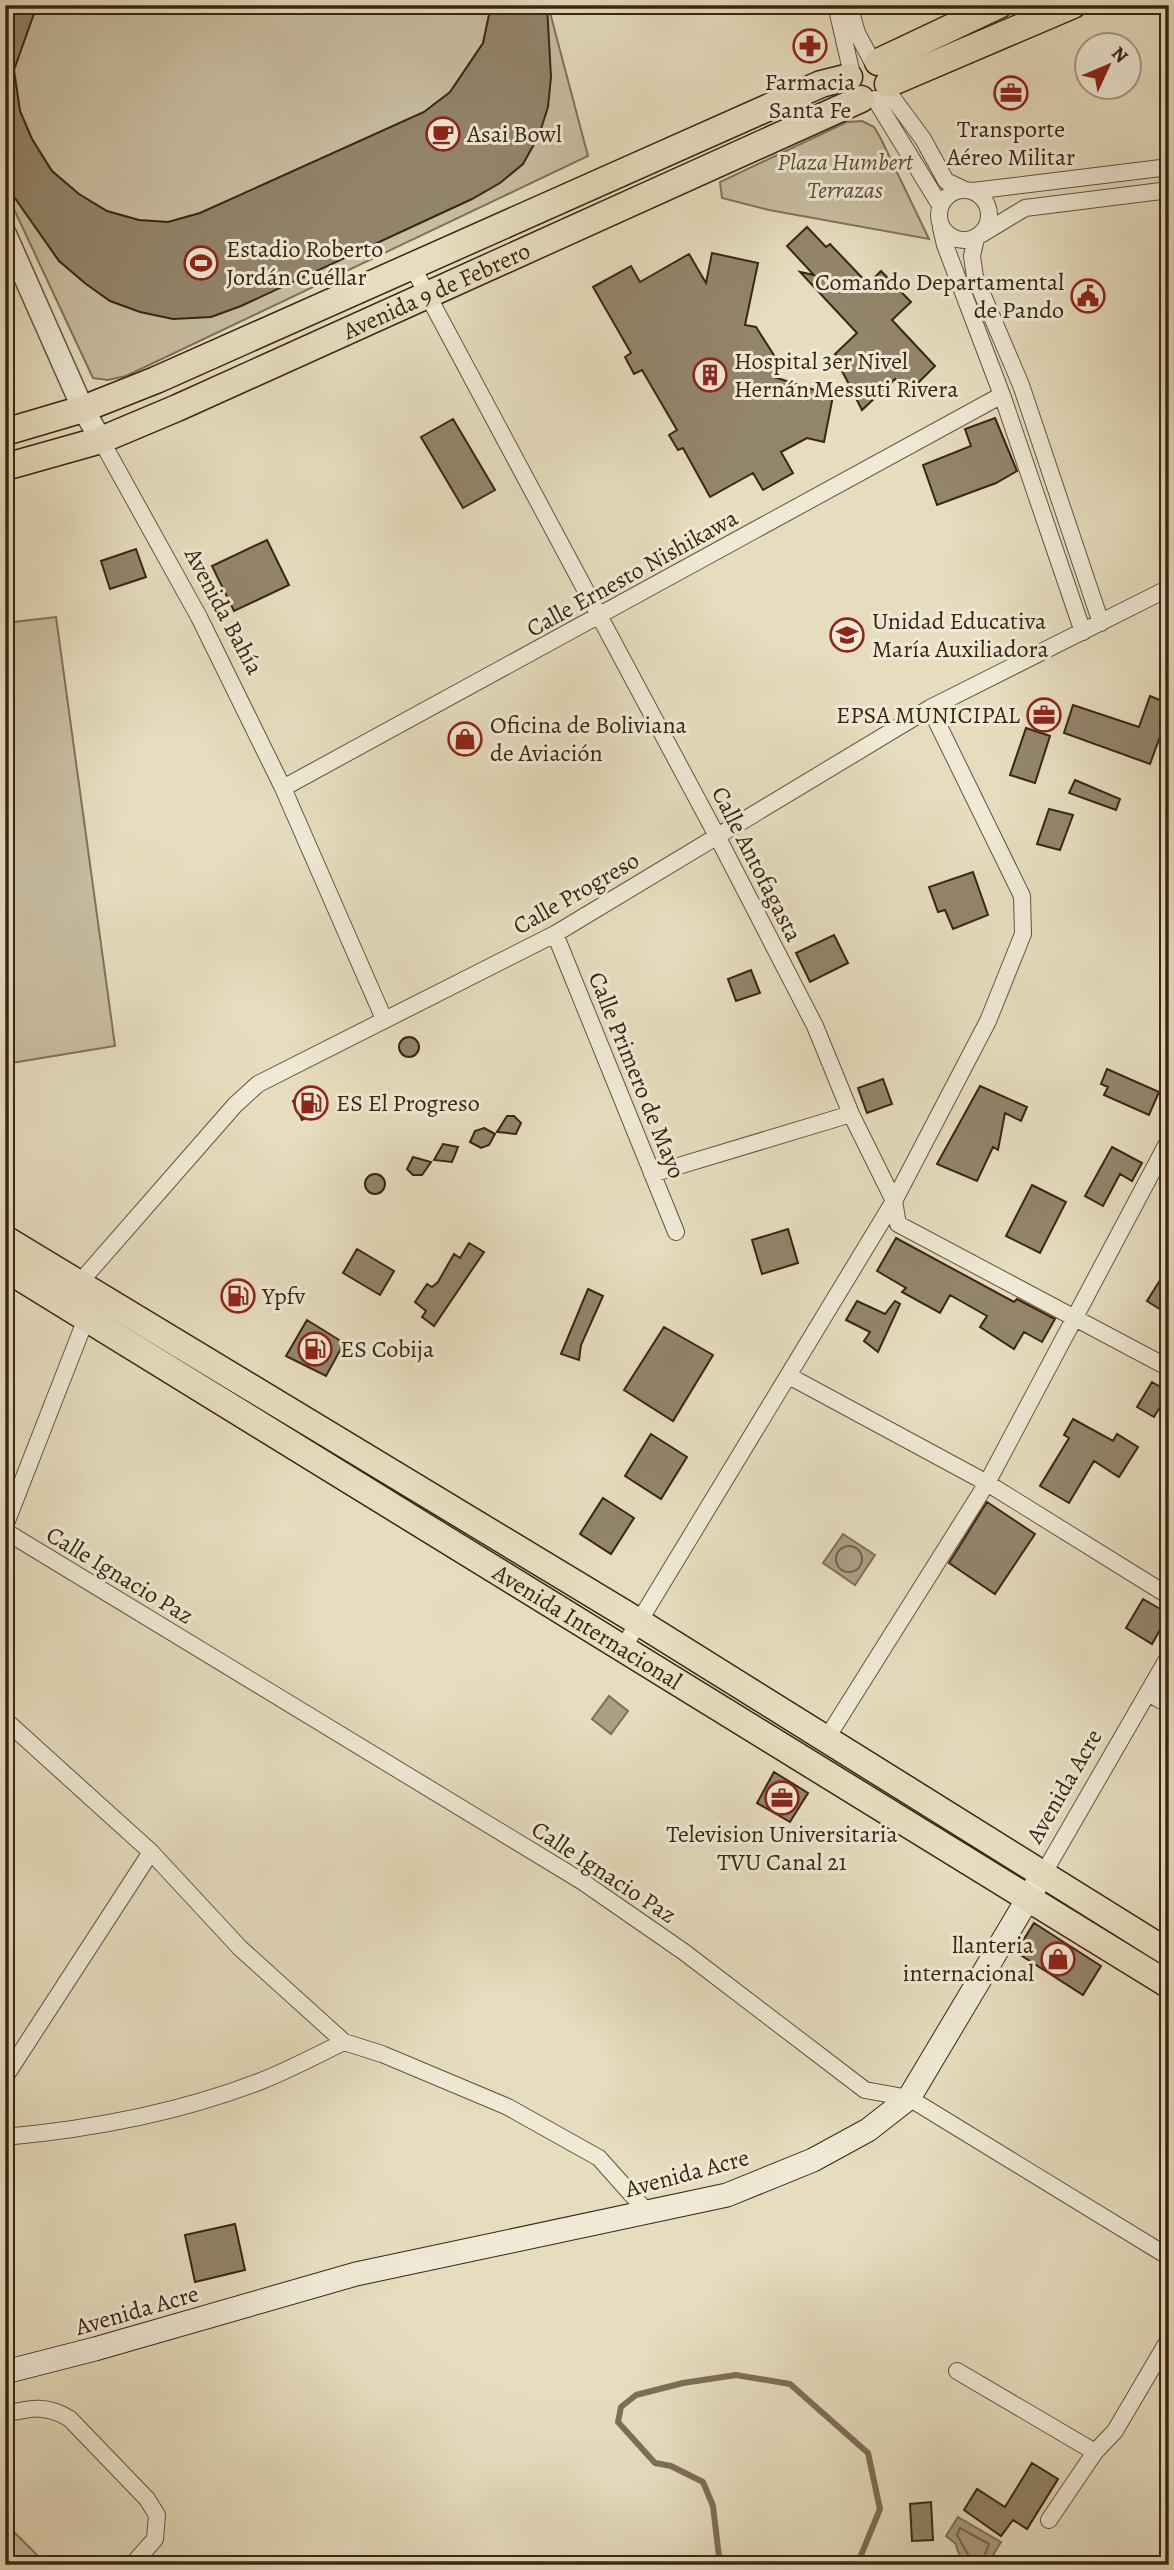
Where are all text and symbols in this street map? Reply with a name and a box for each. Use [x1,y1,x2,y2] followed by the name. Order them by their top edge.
[791,27,829,65] pharmacy icon: Farmacia Santa Fe
[1072,32,1142,102] north arrow
[1105,41,1134,69] text: N
[765,66,856,126] place label: Farmacia Santa Fe
[992,74,1030,112] office icon: Transporte Aéreo Militar
[946,113,1075,173] place label: Transporte Aéreo Militar
[424,115,462,153] cafe icon: Asai Bowl
[466,118,562,150] place label: Asai Bowl
[777,146,914,206] park label: Plaza Humbert Terrazas
[226,233,383,293] place label: Estadio Roberto Jordán Cuéllar
[337,234,535,347] street label: Avenida 9 de Febrero
[182,244,220,282] sports icon: Estadio Roberto Jordán Cuéllar
[815,266,1064,326] place label: Comando Departamental de Pando
[1069,277,1107,315] public building icon: Comando Departamental de Pando
[734,345,959,405] place label: Hospital 3er Nivel Hernán Messuti Rivera
[691,356,729,394] building icon: Hospital 3er Nivel Hernán Messuti Rivera
[521,501,744,644] street label: Calle Ernesto Nishikawa
[177,541,271,681] street label: Avenida Bahía
[872,605,1049,665] place label: Unidad Educativa María Auxiliadora
[828,616,866,654] school or university icon: Unidad Educativa María Auxiliadora
[1025,696,1063,734] office icon: EPSA MUNICIPAL
[836,699,1021,731] place label: EPSA MUNICIPAL
[490,709,688,769] place label: Oficina de Boliviana de Aviación
[446,720,484,758] shop icon: Oficina de Boliviana de Aviación
[704,781,810,948] street label: Calle Antofagasta
[507,844,645,942] street label: Calle Progreso
[581,967,693,1183] street label: Calle Primero de Mayo
[292,1084,330,1122] fuel station icon: ES El Progreso
[336,1087,480,1119] place label: ES El Progreso
[219,1277,257,1315] fuel station icon: Ypfv
[261,1280,306,1312] place label: Ypfv
[296,1330,334,1368] fuel station icon: ES Cobija
[340,1333,435,1365] place label: ES Cobija
[40,1518,200,1632] street label: Calle Ignacio Paz
[486,1556,688,1697] street label: Avenida Internacional
[1018,1723,1110,1850] street label: Avenida Acre
[763,1779,801,1817] office icon: Television Universitaria TVU Canal 21
[525,1813,683,1931] street label: Calle Ignacio Paz
[666,1818,899,1878] place label: Television Universitaria TVU Canal 21
[903,1929,1035,1989] place label: llanteria internacional
[1039,1940,1077,1978] shop icon: llanteria internacional
[621,2141,752,2205] street label: Avenida Acre
[71,2277,202,2343] street label: Avenida Acre

